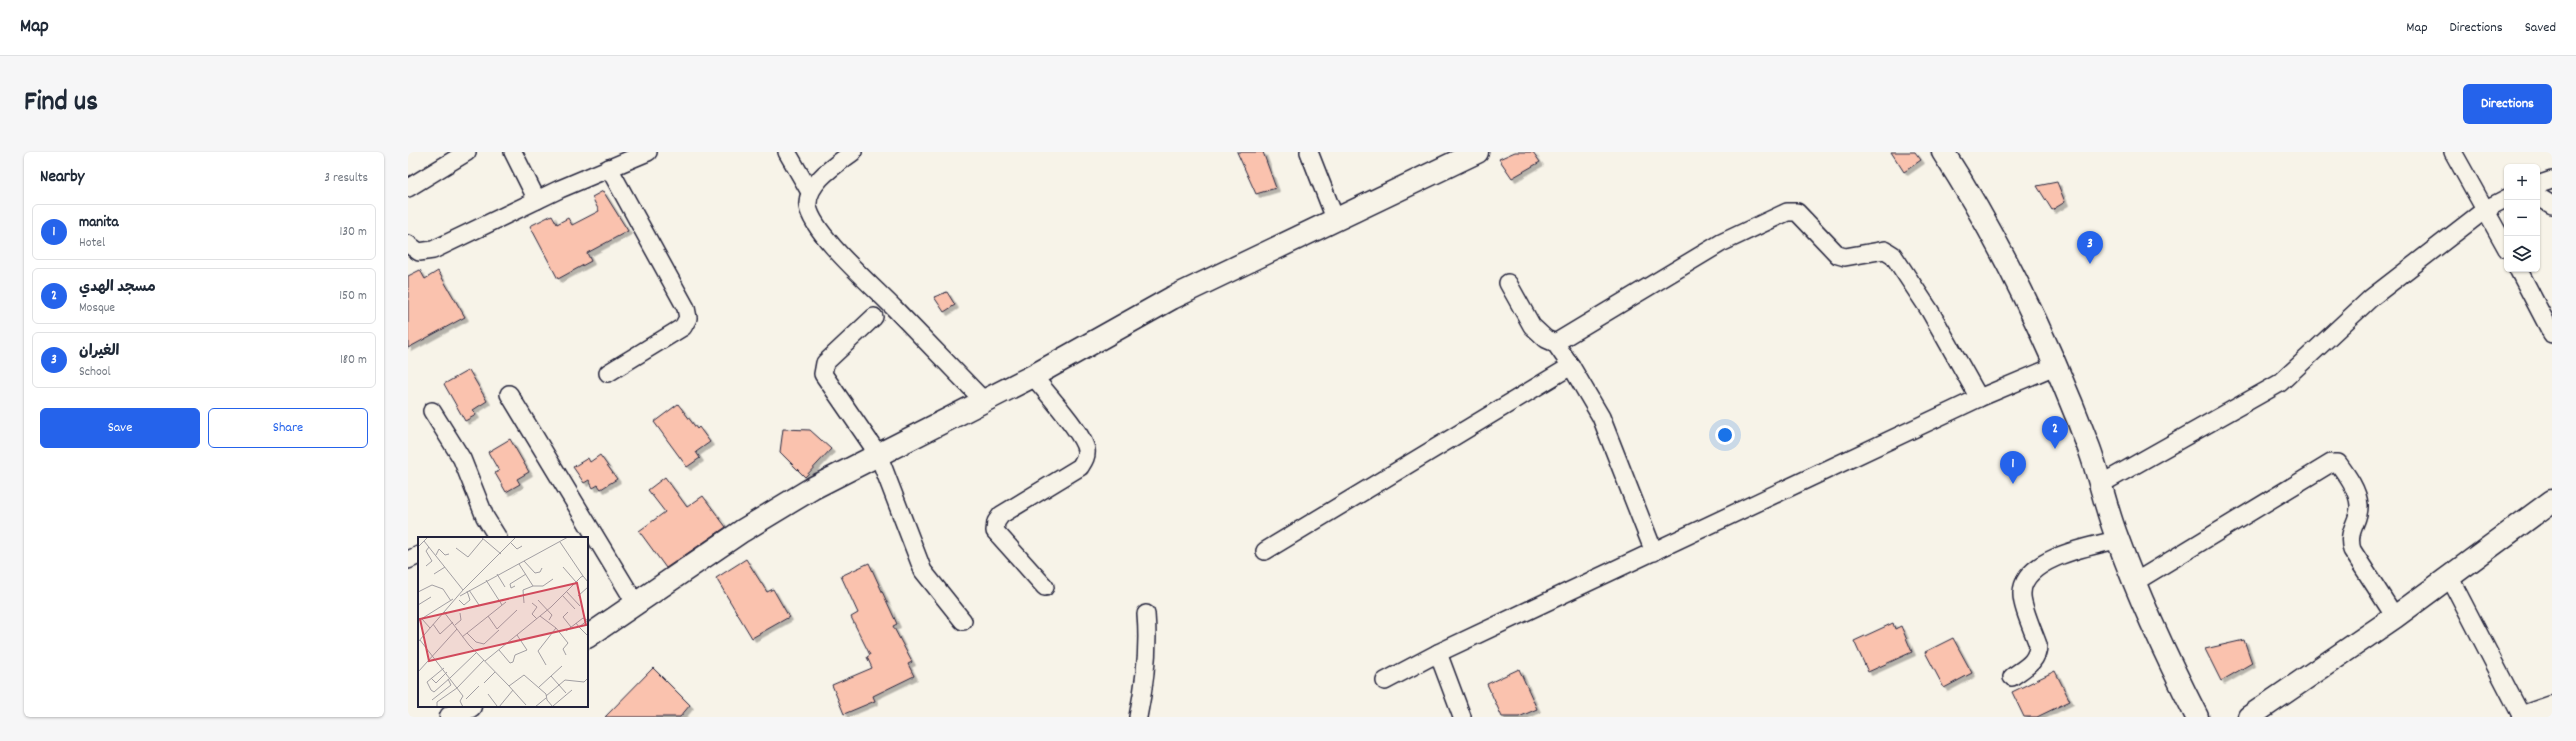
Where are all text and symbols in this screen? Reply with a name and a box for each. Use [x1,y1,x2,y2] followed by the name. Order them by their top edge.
[20,14,49,41] text: Map
[2406,18,2428,38] text: Map
[2450,18,2503,38] text: Directions
[2525,18,2556,38] text: Saved
[24,84,98,124] text: Find us
[2463,84,2552,124] button: Directions
[2504,164,2540,272] map controls
[2504,164,2540,200] button: +
[40,166,84,190] text: Nearby
[324,169,368,188] text: 3 results
[2504,200,2540,236] button: −
[79,212,119,234] text: manita
[53,223,55,242] text: 1
[339,223,367,242] text: 130 m
[2077,231,2103,264] pin: 3
[79,234,105,253] text: Hotel
[2504,236,2540,272] button: layers
[79,277,156,299] text: مسجد الهدي
[51,287,57,306] text: 2
[339,287,367,306] text: 150 m
[79,299,115,318] text: Mosque
[79,341,119,363] text: الغيران
[51,351,57,370] text: 3
[340,351,367,370] text: 180 m
[79,363,111,382] text: School
[40,408,200,448] button: Save
[208,408,368,448] button: Share
[2042,416,2068,449] pin: 2
[1715,425,1735,445] your location
[2000,451,2026,484] pin: 1
[418,537,588,707] inset map

